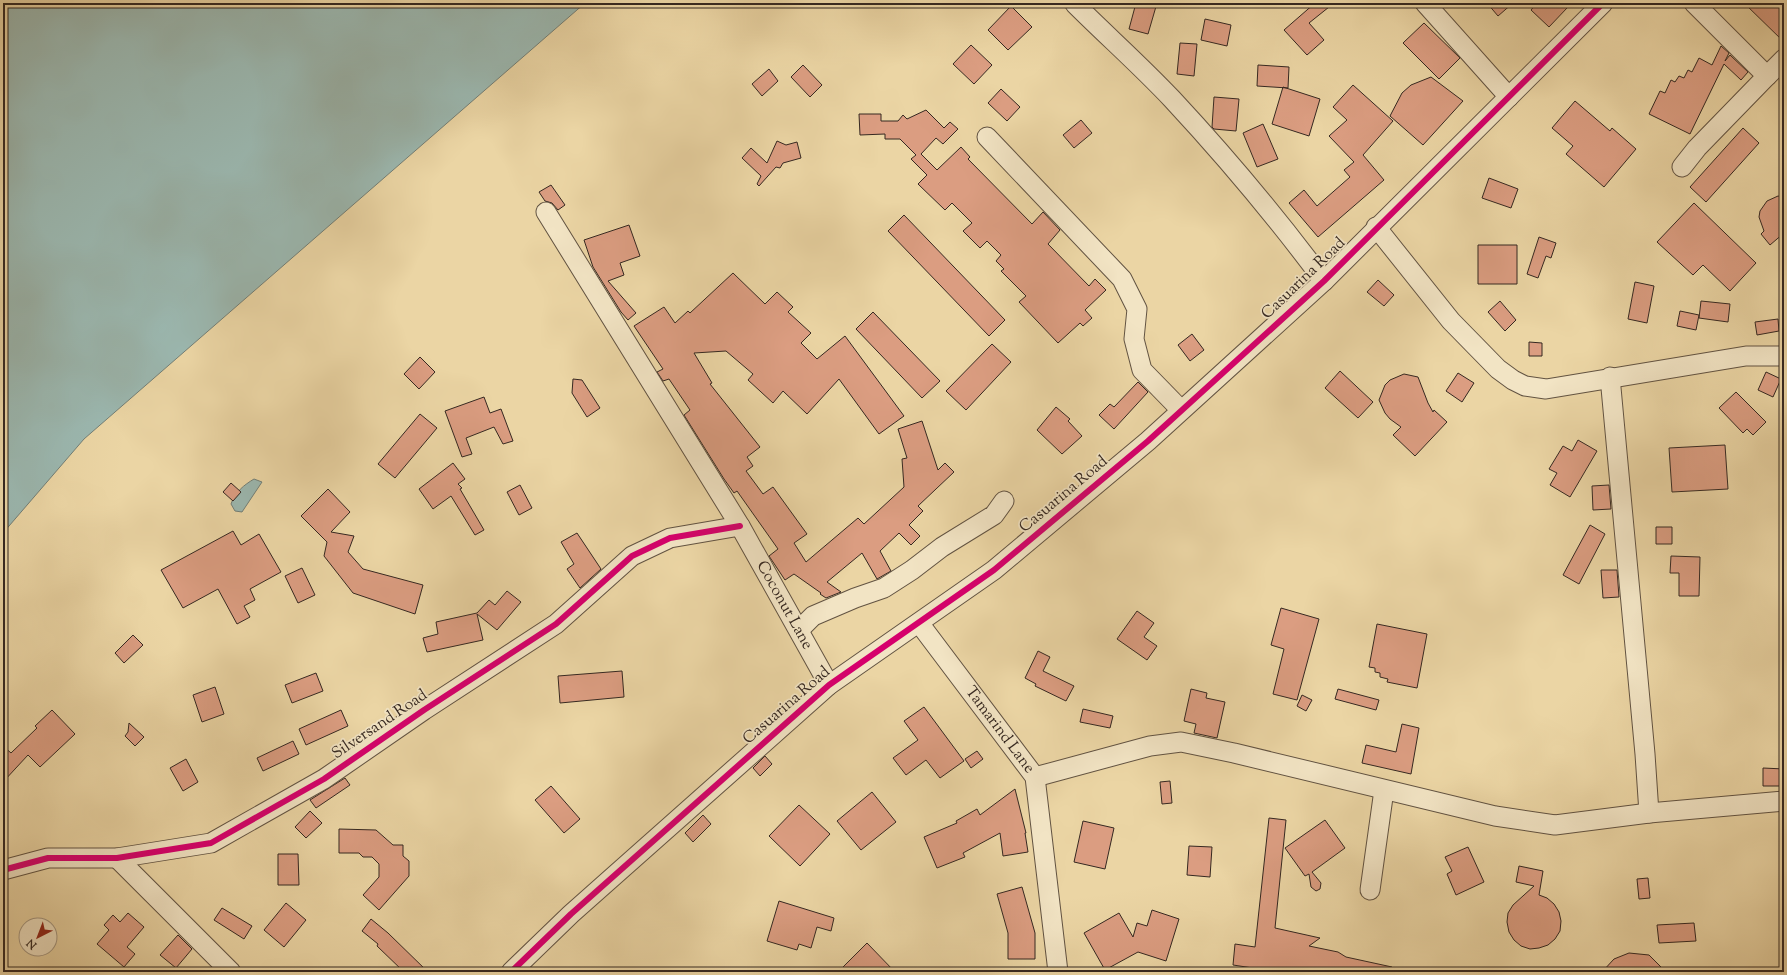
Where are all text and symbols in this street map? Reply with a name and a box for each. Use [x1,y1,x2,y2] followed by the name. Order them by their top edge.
[1257,233,1351,325] street label: Casuarina Road
[1015,451,1113,539] street label: Casuarina Road
[750,557,818,654] street label: Coconut Lane
[738,661,836,751] street label: Casuarina Road
[959,682,1040,778] street label: Tamarind Lane
[328,684,432,766] street label: Silversand Road
[18,917,58,957] north arrow
[23,935,41,953] text: N

